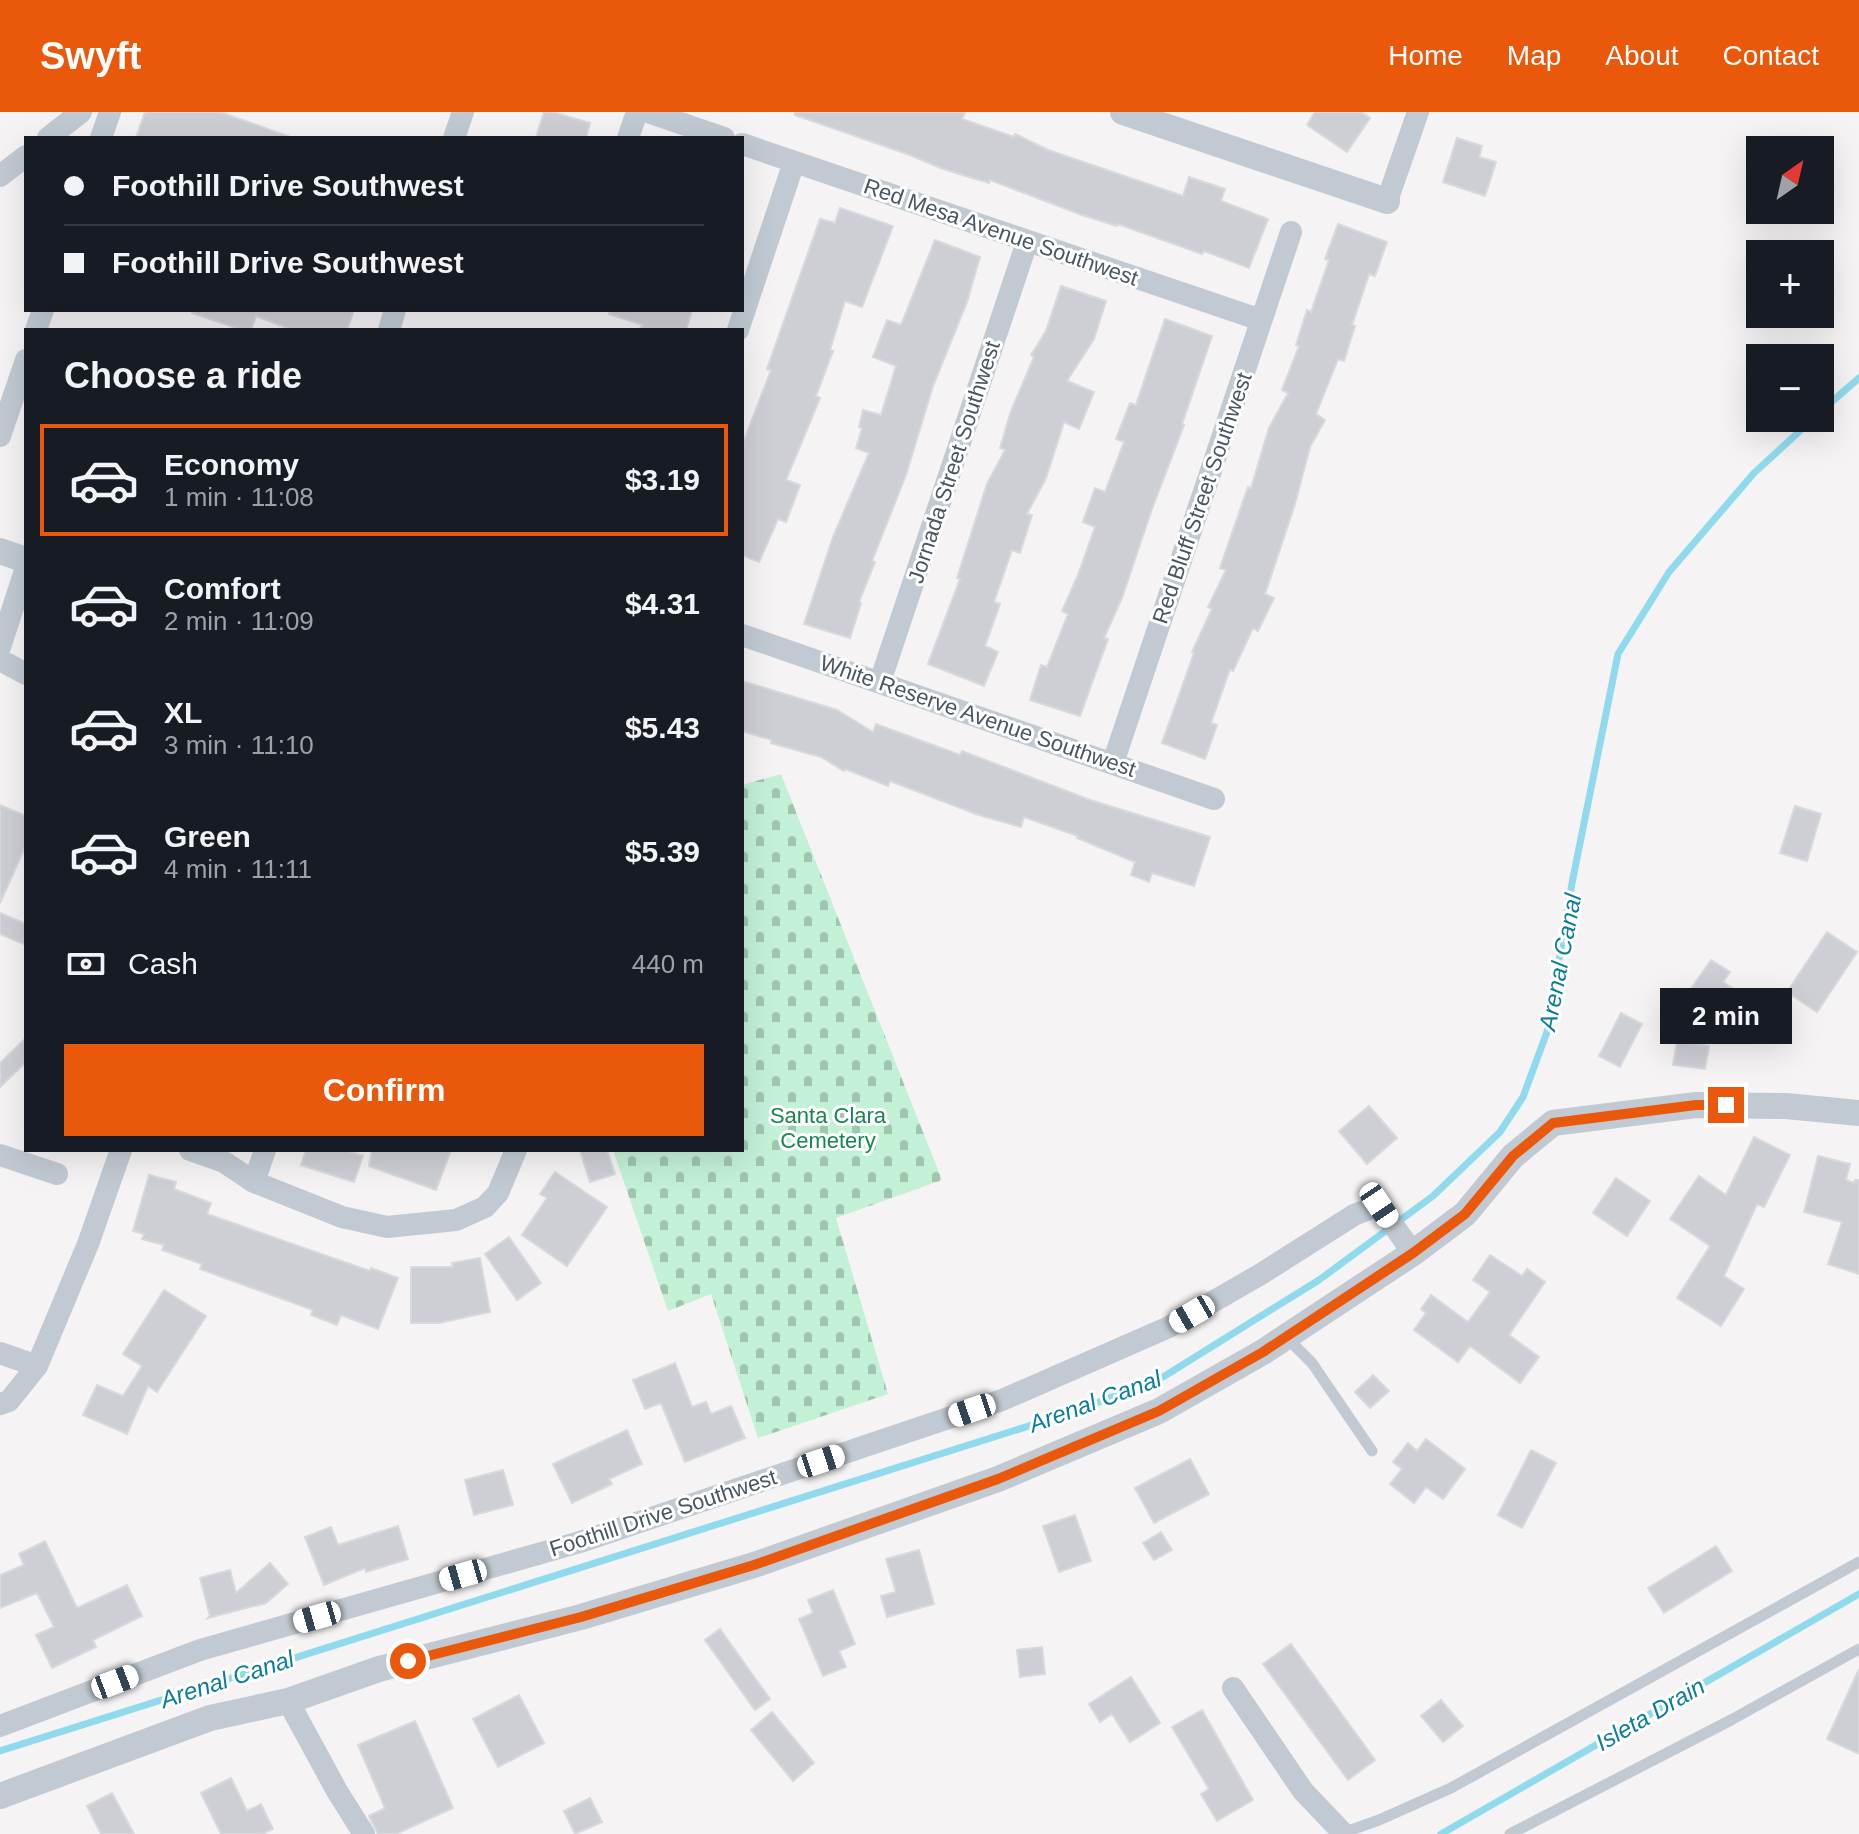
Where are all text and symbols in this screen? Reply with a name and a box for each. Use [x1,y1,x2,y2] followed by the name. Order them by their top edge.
[40,35,141,77] text: Swyft
[1388,40,1463,71] text: Home
[1507,40,1561,71] text: Map
[1605,40,1679,71] text: About
[1723,40,1819,71] text: Contact
[1746,136,1834,224] north arrow
[1746,136,1834,432] map controls
[112,169,464,202] text: Foothill Drive Southwest
[861,173,1141,291] street label: Red Mesa Avenue Southwest
[1746,240,1834,328] button: +
[112,246,464,279] text: Foothill Drive Southwest
[903,338,1005,586] street label: Jornada Street Southwest
[1746,344,1834,432] button: −
[64,355,302,396] text: Choose a ride
[1147,369,1257,627] street label: Red Bluff Street Southwest
[68,444,140,516] icon: car
[164,448,299,481] text: Economy
[625,463,700,496] text: $3.19
[164,482,314,512] text: 1 min · 11:08
[68,568,140,640] icon: car
[164,572,281,605] text: Comfort
[625,587,700,620] text: $4.31
[164,606,314,636] text: 2 min · 11:09
[817,650,1139,782] street label: White Reserve Avenue Southwest
[68,692,140,764] icon: car
[164,696,202,729] text: XL
[625,711,700,744] text: $5.43
[164,730,314,760] text: 3 min · 11:10
[68,816,140,888] icon: car
[164,820,251,853] text: Green
[625,835,700,868] text: $5.39
[164,854,312,884] text: 4 min · 11:11
[1533,891,1587,1035] water label: Arenal Canal
[64,942,108,986] icon: cash
[128,947,198,980] text: Cash
[632,949,704,979] text: 440 m
[1660,989,1792,1045] callout: 2 min
[1692,1001,1760,1031] text: 2 min
[64,1044,704,1136] button: Confirm
[1708,1087,1744,1123] route end
[770,1103,887,1153] park label: Santa Clara Cemetery
[1356,1178,1402,1232] car
[1165,1292,1219,1336] car
[1023,1364,1165,1438] water label: Arenal Canal
[945,1391,999,1429] car
[794,1442,848,1480] car
[546,1464,780,1562] street label: Foothill Drive Southwest
[437,1557,489,1593] car
[291,1599,343,1635] car
[390,1643,426,1679] route start
[155,1645,298,1714] water label: Arenal Canal
[88,1662,142,1702] car
[1591,1672,1709,1756] water label: Isleta Drain

